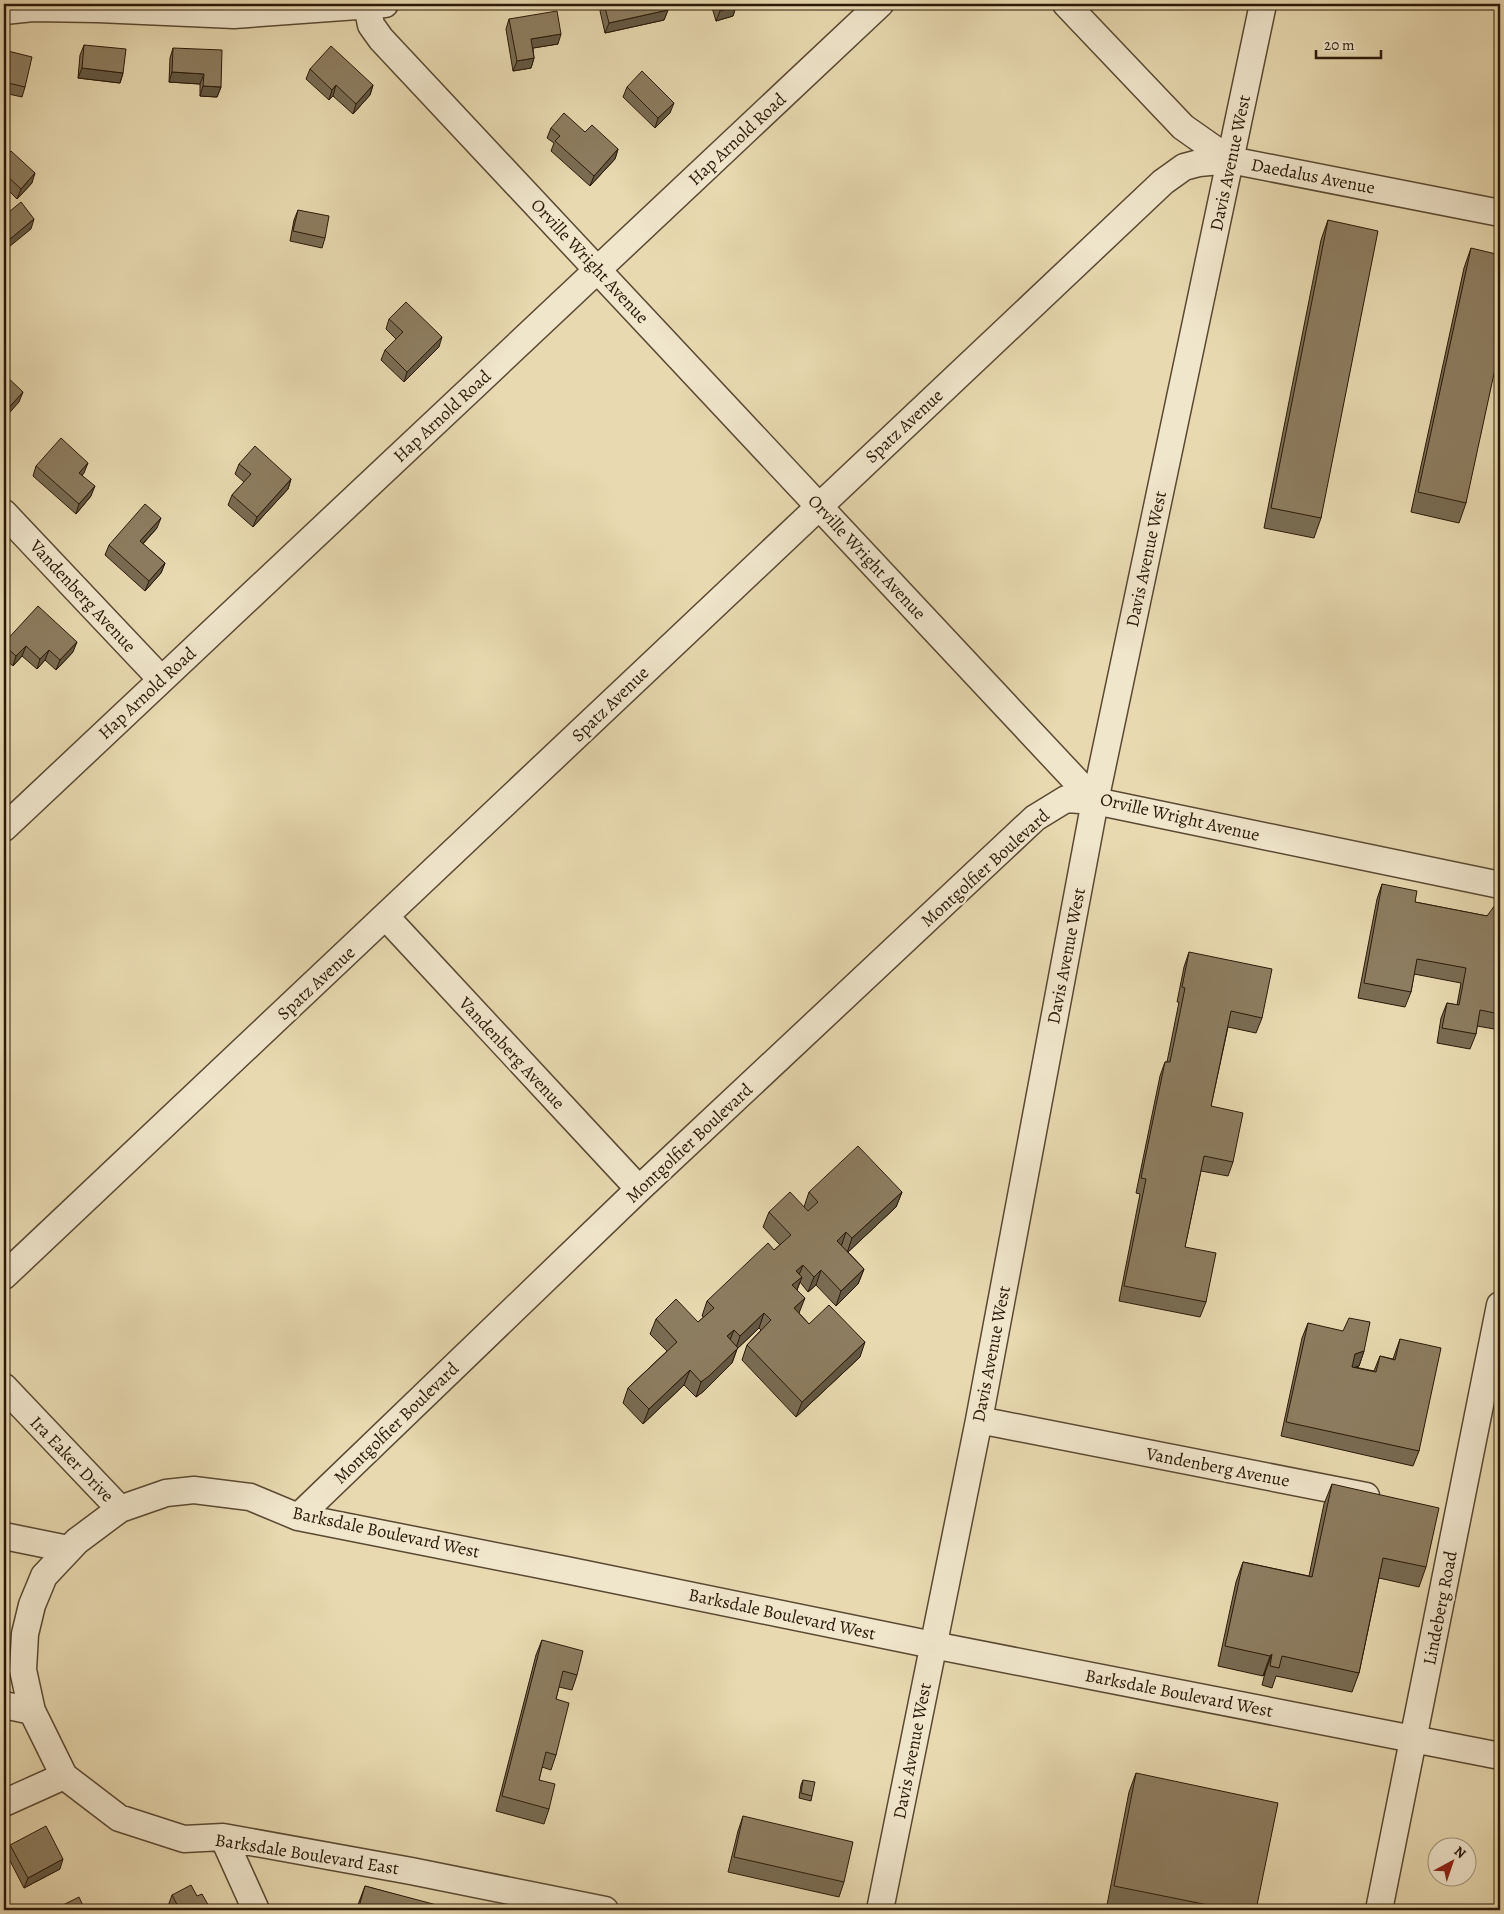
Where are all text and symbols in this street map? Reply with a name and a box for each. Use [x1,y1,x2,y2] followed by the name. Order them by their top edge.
[1316,28,1382,60] scale bar
[1324,35,1355,55] text: 20 m
[683,87,791,191] street label: Hap Arnold Road
[1204,93,1256,233] street label: Davis Avenue West
[1249,152,1377,200] street label: Daedalus Avenue
[526,193,654,329] street label: Orville Wright Avenue
[388,364,496,468] street label: Hap Arnold Road
[860,384,948,468] street label: Spatz Avenue
[803,489,931,625] street label: Orville Wright Avenue
[1120,489,1172,629] street label: Davis Avenue West
[24,534,141,657] street label: Vandenberg Avenue
[93,641,201,745] street label: Hap Arnold Road
[566,661,654,747] street label: Spatz Avenue
[1098,787,1262,847] street label: Orville Wright Avenue
[916,804,1055,932] street label: Montgolfier Boulevard
[1041,886,1091,1026] street label: Davis Avenue West
[272,941,360,1025] street label: Spatz Avenue
[453,991,570,1114] street label: Vandenberg Avenue
[620,1078,758,1208] street label: Montgolfier Boulevard
[966,1284,1016,1424] street label: Davis Avenue West
[328,1357,464,1489] street label: Montgolfier Boulevard
[25,1411,119,1507] street label: Ira Eaker Drive
[1143,1441,1292,1493] street label: Vandenberg Avenue
[290,1500,482,1564] street label: Barksdale Boulevard West
[1417,1548,1463,1667] street label: Lindeberg Road
[686,1582,878,1646] street label: Barksdale Boulevard West
[1083,1663,1275,1723] street label: Barksdale Boulevard West
[887,1681,937,1821] street label: Davis Avenue West
[213,1828,401,1880] street label: Barksdale Boulevard East
[1426,1836,1476,1886] north arrow
[1450,1842,1470,1863] text: N

